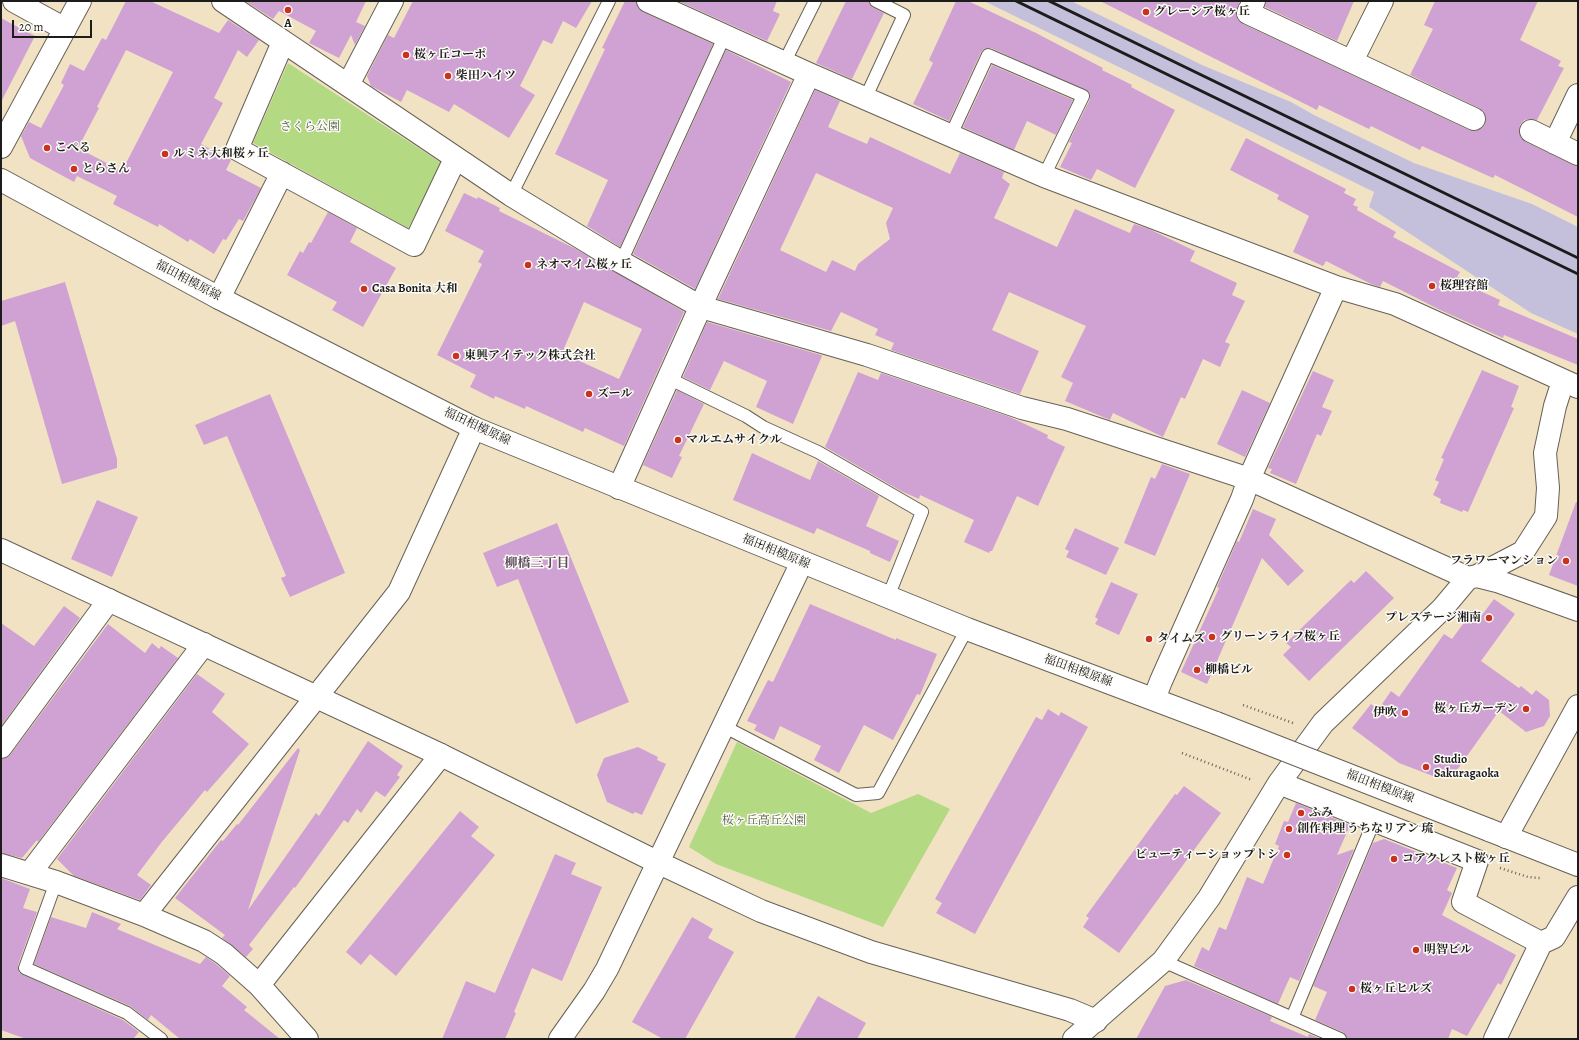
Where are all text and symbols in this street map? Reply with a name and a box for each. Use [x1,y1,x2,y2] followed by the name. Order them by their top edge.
[283,5,293,15] marker: A
[1154,5,1250,19] place label: グレーシア桜ヶ丘
[1141,7,1151,17] marker: グレーシア桜ヶ丘
[14,12,94,38] scale bar
[284,17,292,31] place label: A
[19,19,43,35] text: 20 m
[414,48,486,62] place label: 桜ヶ丘コーポ
[401,50,411,60] marker: 桜ヶ丘コーポ
[456,69,516,83] place label: 柴田ハイツ
[443,71,453,81] marker: 柴田ハイツ
[280,120,340,134] park label: さくら公園
[55,141,91,155] place label: こぺる
[42,143,52,153] marker: こぺる
[173,147,269,161] place label: ルミネ大和桜ヶ丘
[160,149,170,159] marker: ルミネ大和桜ヶ丘
[82,162,130,176] place label: とらさん
[69,164,79,174] marker: とらさん
[153,258,223,304] street label: 福田相模原線
[536,258,632,272] place label: ネオマイム桜ヶ丘
[523,260,533,270] marker: ネオマイム桜ヶ丘
[1440,279,1488,293] place label: 桜理容館
[1427,281,1437,291] marker: 桜理容館
[372,282,458,296] place label: Casa Bonita 大和
[359,284,369,294] marker: Casa Bonita 大和
[464,349,596,363] place label: 東興アイテック株式会社
[451,351,461,361] marker: 東興アイテック株式会社
[597,387,632,401] place label: ズール
[584,389,594,399] marker: ズール
[441,405,513,449] street label: 福田相模原線
[686,433,782,447] place label: マルエムサイクル
[673,435,683,445] marker: マルエムサイクル
[740,532,812,572] street label: 福田相模原線
[1450,554,1558,568] place label: フラワーマンション
[505,556,569,572] district label: 柳橋三丁目
[1561,556,1571,566] marker: フラワーマンション
[1385,611,1481,625] place label: プレステージ湘南
[1484,613,1494,623] marker: プレステージ湘南
[1220,630,1340,644] place label: グリーンライフ桜ヶ丘
[1157,632,1205,646] place label: タイムズ
[1207,632,1217,642] marker: グリーンライフ桜ヶ丘
[1144,634,1154,644] marker: タイムズ
[1042,652,1114,690] street label: 福田相模原線
[1205,663,1253,677] place label: 柳橋ビル
[1192,665,1202,675] marker: 柳橋ビル
[1434,702,1518,716] place label: 桜ヶ丘ガーデン
[1521,704,1531,714] marker: 桜ヶ丘ガーデン
[1373,706,1397,720] place label: 伊吹
[1400,708,1410,718] marker: 伊吹
[1434,753,1499,781] place label: Studio Sakuragaoka
[1421,762,1431,772] marker: Studio Sakuragaoka
[1344,767,1416,807] street label: 福田相模原線
[1309,806,1333,820] place label: ふみ
[1296,808,1306,818] marker: ふみ
[722,814,806,828] park label: 桜ヶ丘高丘公園
[1297,822,1433,836] place label: 創作料理 うちなリアン 琉
[1284,824,1294,834] marker: 創作料理 うちなリアン 琉
[1135,848,1279,862] place label: ビューティーショップトシ
[1282,850,1292,860] marker: ビューティーショップトシ
[1402,852,1510,866] place label: コアクレスト桜ヶ丘
[1389,854,1399,864] marker: コアクレスト桜ヶ丘
[1424,943,1472,957] place label: 明智ビル
[1411,945,1421,955] marker: 明智ビル
[1360,982,1432,996] place label: 桜ヶ丘ヒルズ
[1347,984,1357,994] marker: 桜ヶ丘ヒルズ

